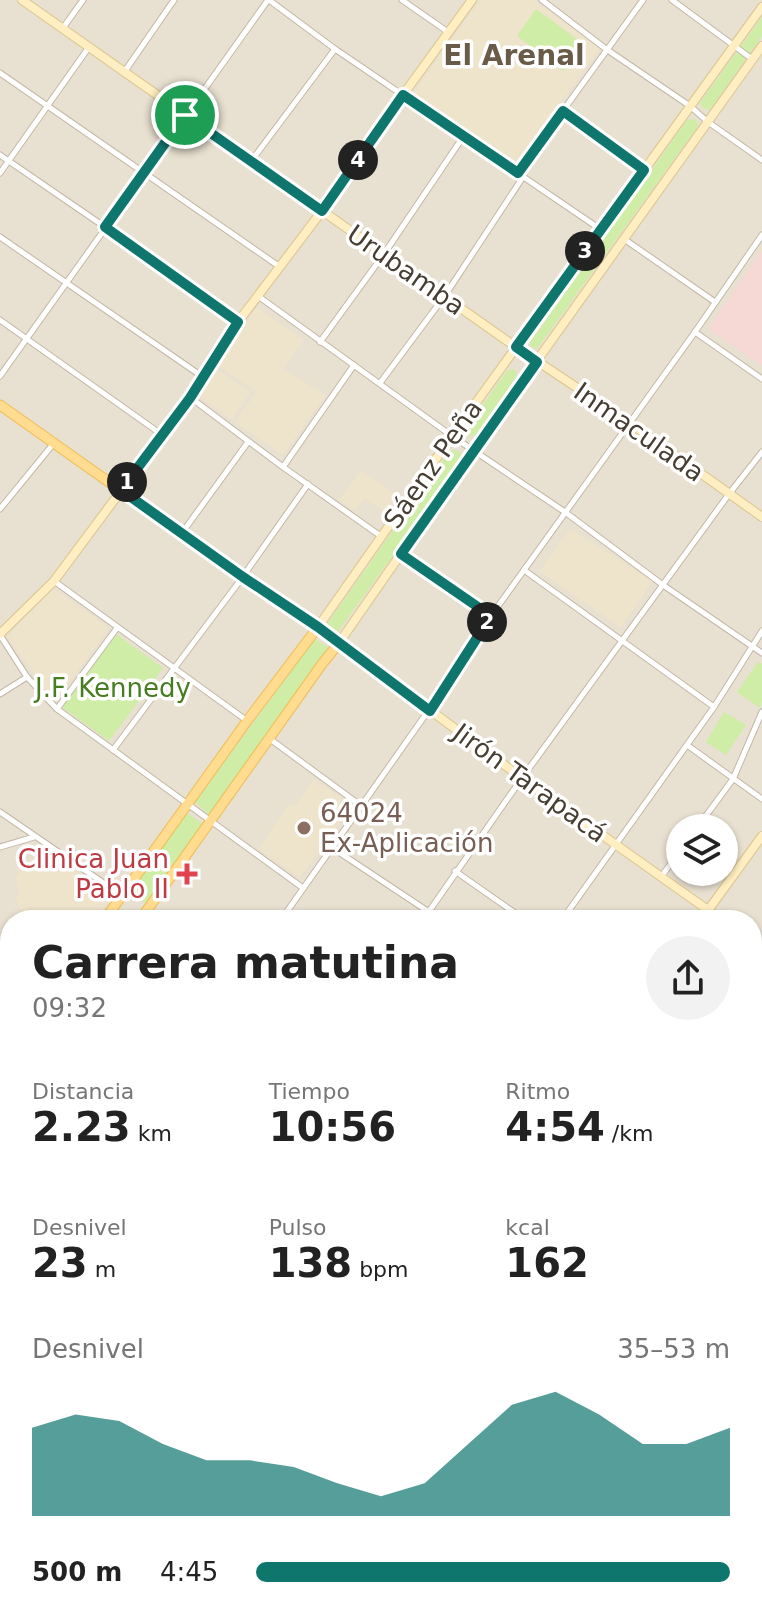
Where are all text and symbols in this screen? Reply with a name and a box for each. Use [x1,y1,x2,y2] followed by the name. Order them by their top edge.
[443,39,585,72] district label: El Arenal
[151,81,219,149] pin
[163,93,207,137] icon: arrive
[338,140,378,180] pin: 4
[350,147,366,172] text: 4
[342,219,470,321] street label: Urubamba
[565,231,605,271] pin: 3
[577,238,593,263] text: 3
[568,376,710,488] street label: Inmaculada
[378,394,488,534] street label: Sáenz Peña
[107,462,147,502] pin: 1
[119,469,135,494] text: 1
[467,602,507,642] pin: 2
[479,609,495,634] text: 2
[33,673,191,703] park label: J.F. Kennedy
[446,716,613,849] street label: Jirón Tarapacá
[320,798,494,858] place label: 64024 Ex-Aplicación
[666,814,738,886] map controls
[666,814,738,886] button: layers
[295,819,313,837] marker: 64024 Ex-Aplicación
[18,844,169,904] place label: Clinica Juan Pablo II
[176,863,198,885] marker: Clinica Juan Pablo II
[646,936,730,1020] button: share
[32,937,459,988] text: Carrera matutina
[32,993,107,1023] text: 09:32
[32,1079,134,1104] text: Distancia
[269,1079,350,1104] text: Tiempo
[505,1079,570,1104] text: Ritmo
[32,1104,131,1150] text: 2.23
[269,1104,396,1150] text: 10:56
[505,1104,605,1150] text: 4:54
[131,1121,172,1146] text: km
[605,1121,653,1146] text: /km
[32,1215,127,1240] text: Desnivel
[269,1215,327,1240] text: Pulso
[505,1215,550,1240] text: kcal
[32,1240,88,1286] text: 23
[269,1240,352,1286] text: 138
[505,1240,589,1286] text: 162
[88,1257,116,1282] text: m
[352,1257,409,1282] text: bpm
[32,1334,144,1364] text: Desnivel
[617,1334,730,1364] text: 35–53 m
[32,1557,122,1587] text: 500 m
[160,1557,218,1587] text: 4:45

